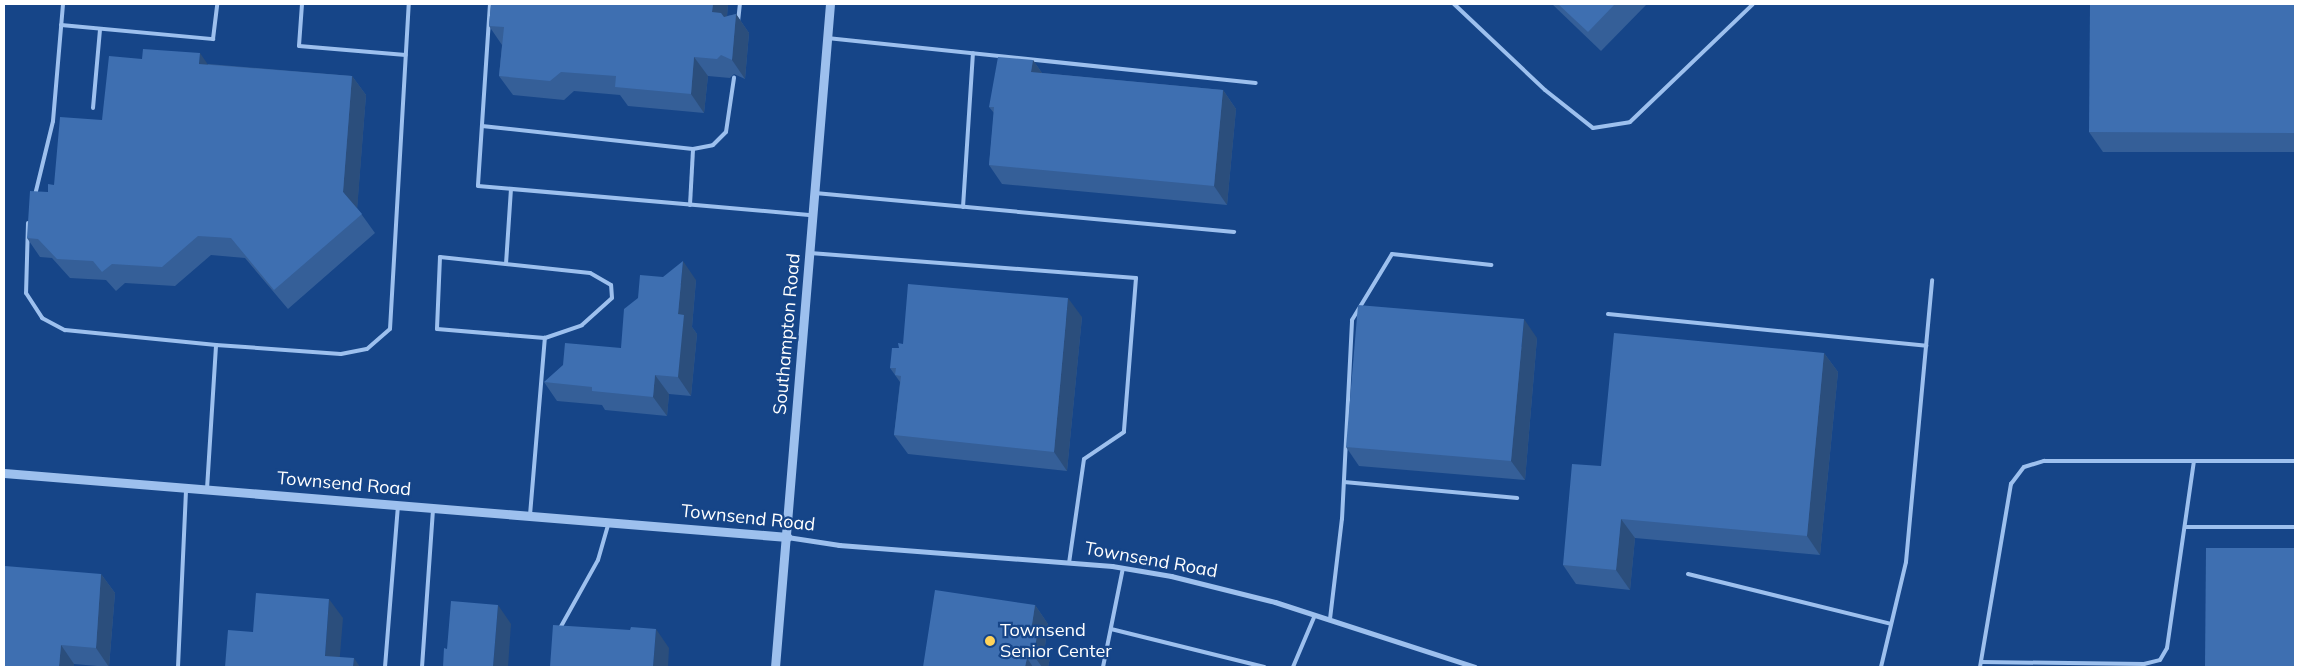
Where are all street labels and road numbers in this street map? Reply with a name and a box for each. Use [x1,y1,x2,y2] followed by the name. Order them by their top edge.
[769,252,805,416] street label: Southampton Road
[276,467,412,501] street label: Townsend Road
[680,500,816,536] street label: Townsend Road
[1083,538,1219,582] street label: Townsend Road

